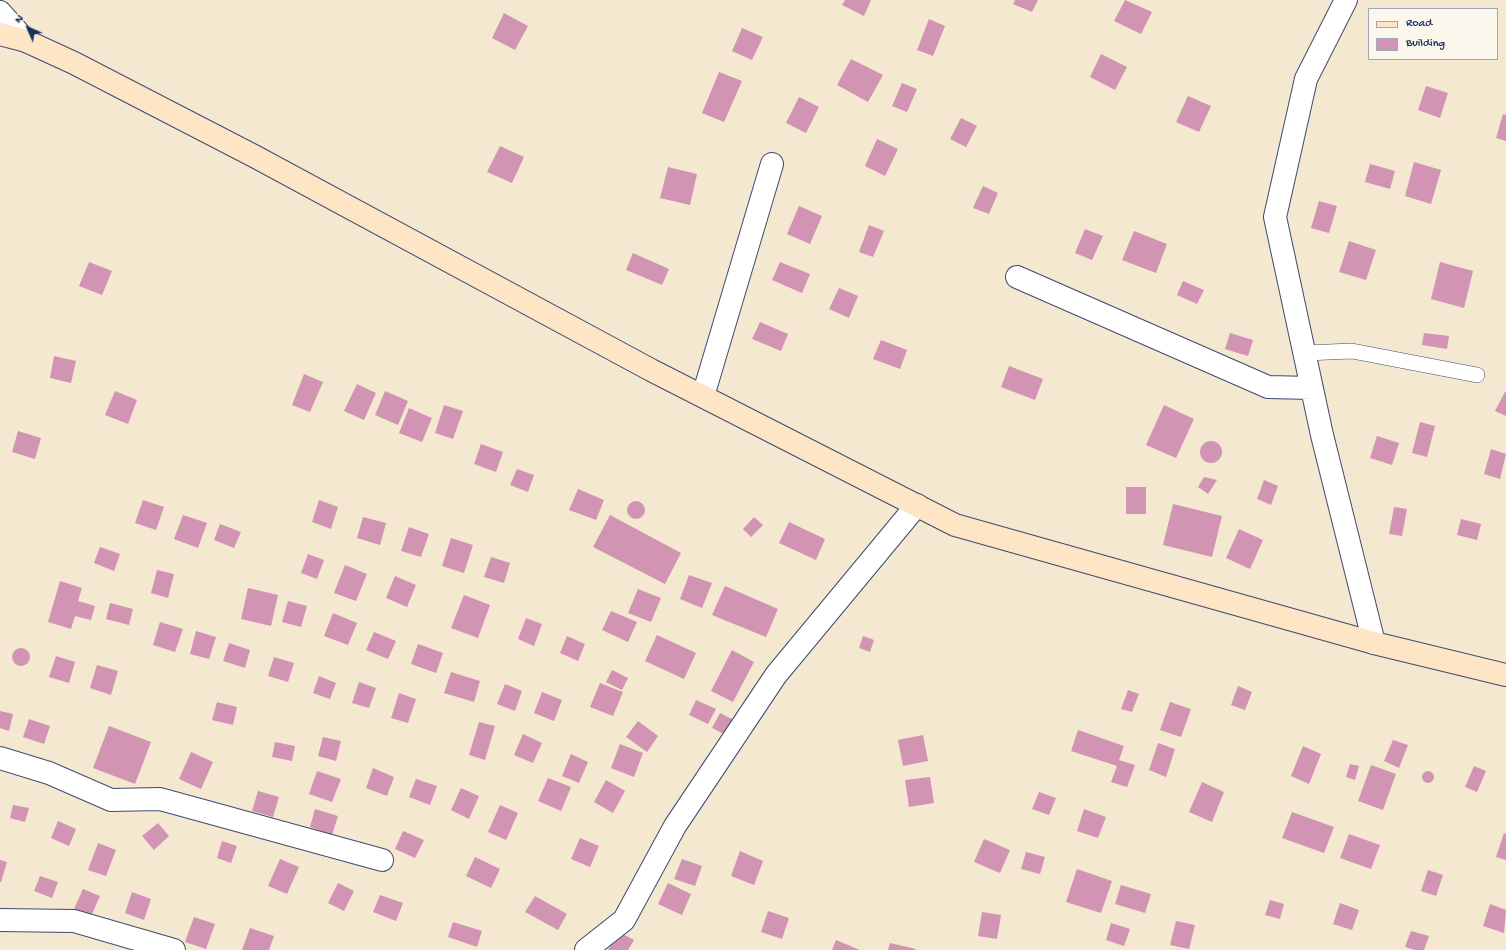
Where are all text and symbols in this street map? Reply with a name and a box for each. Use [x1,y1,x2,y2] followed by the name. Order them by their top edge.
[8,8,48,48] north arrow
[1368,8,1498,60] legend
[13,13,26,26] text: N
[1406,17,1432,31] text: Road
[1406,37,1445,51] text: Building

